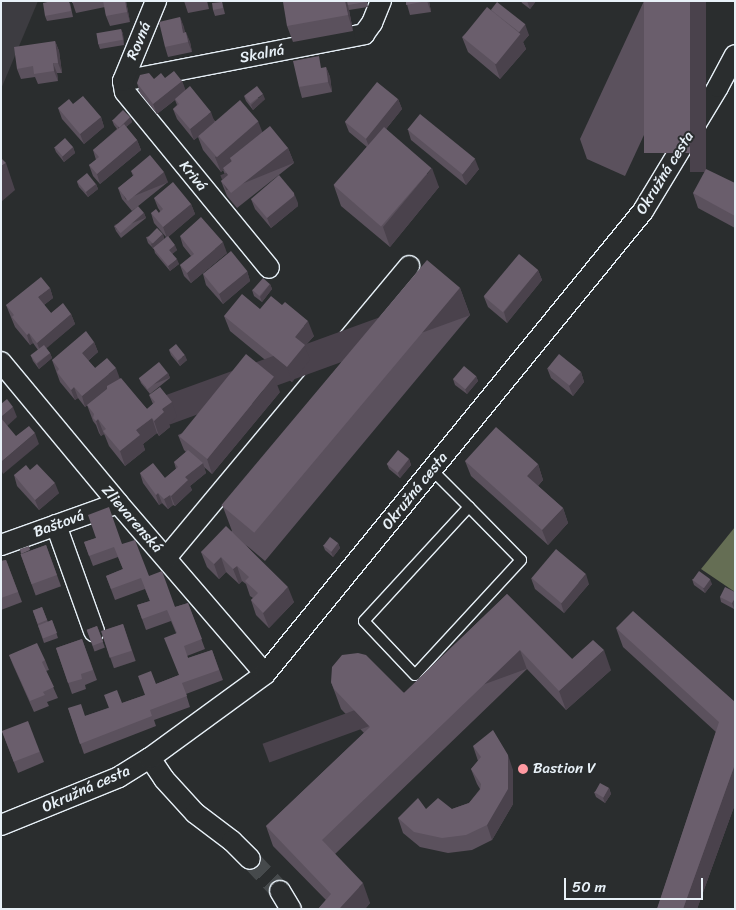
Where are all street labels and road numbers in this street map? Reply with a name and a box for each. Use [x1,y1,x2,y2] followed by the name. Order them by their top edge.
[123,19,155,63] street label: Rovná
[238,41,286,67] street label: Skalná
[632,128,698,218] street label: Okružná cesta
[175,157,211,195] street label: Krivá
[378,449,452,533] street label: Okružná cesta
[98,481,166,557] street label: Zlievarenská
[31,507,87,541] street label: Baštová
[39,762,133,816] street label: Okružná cesta

